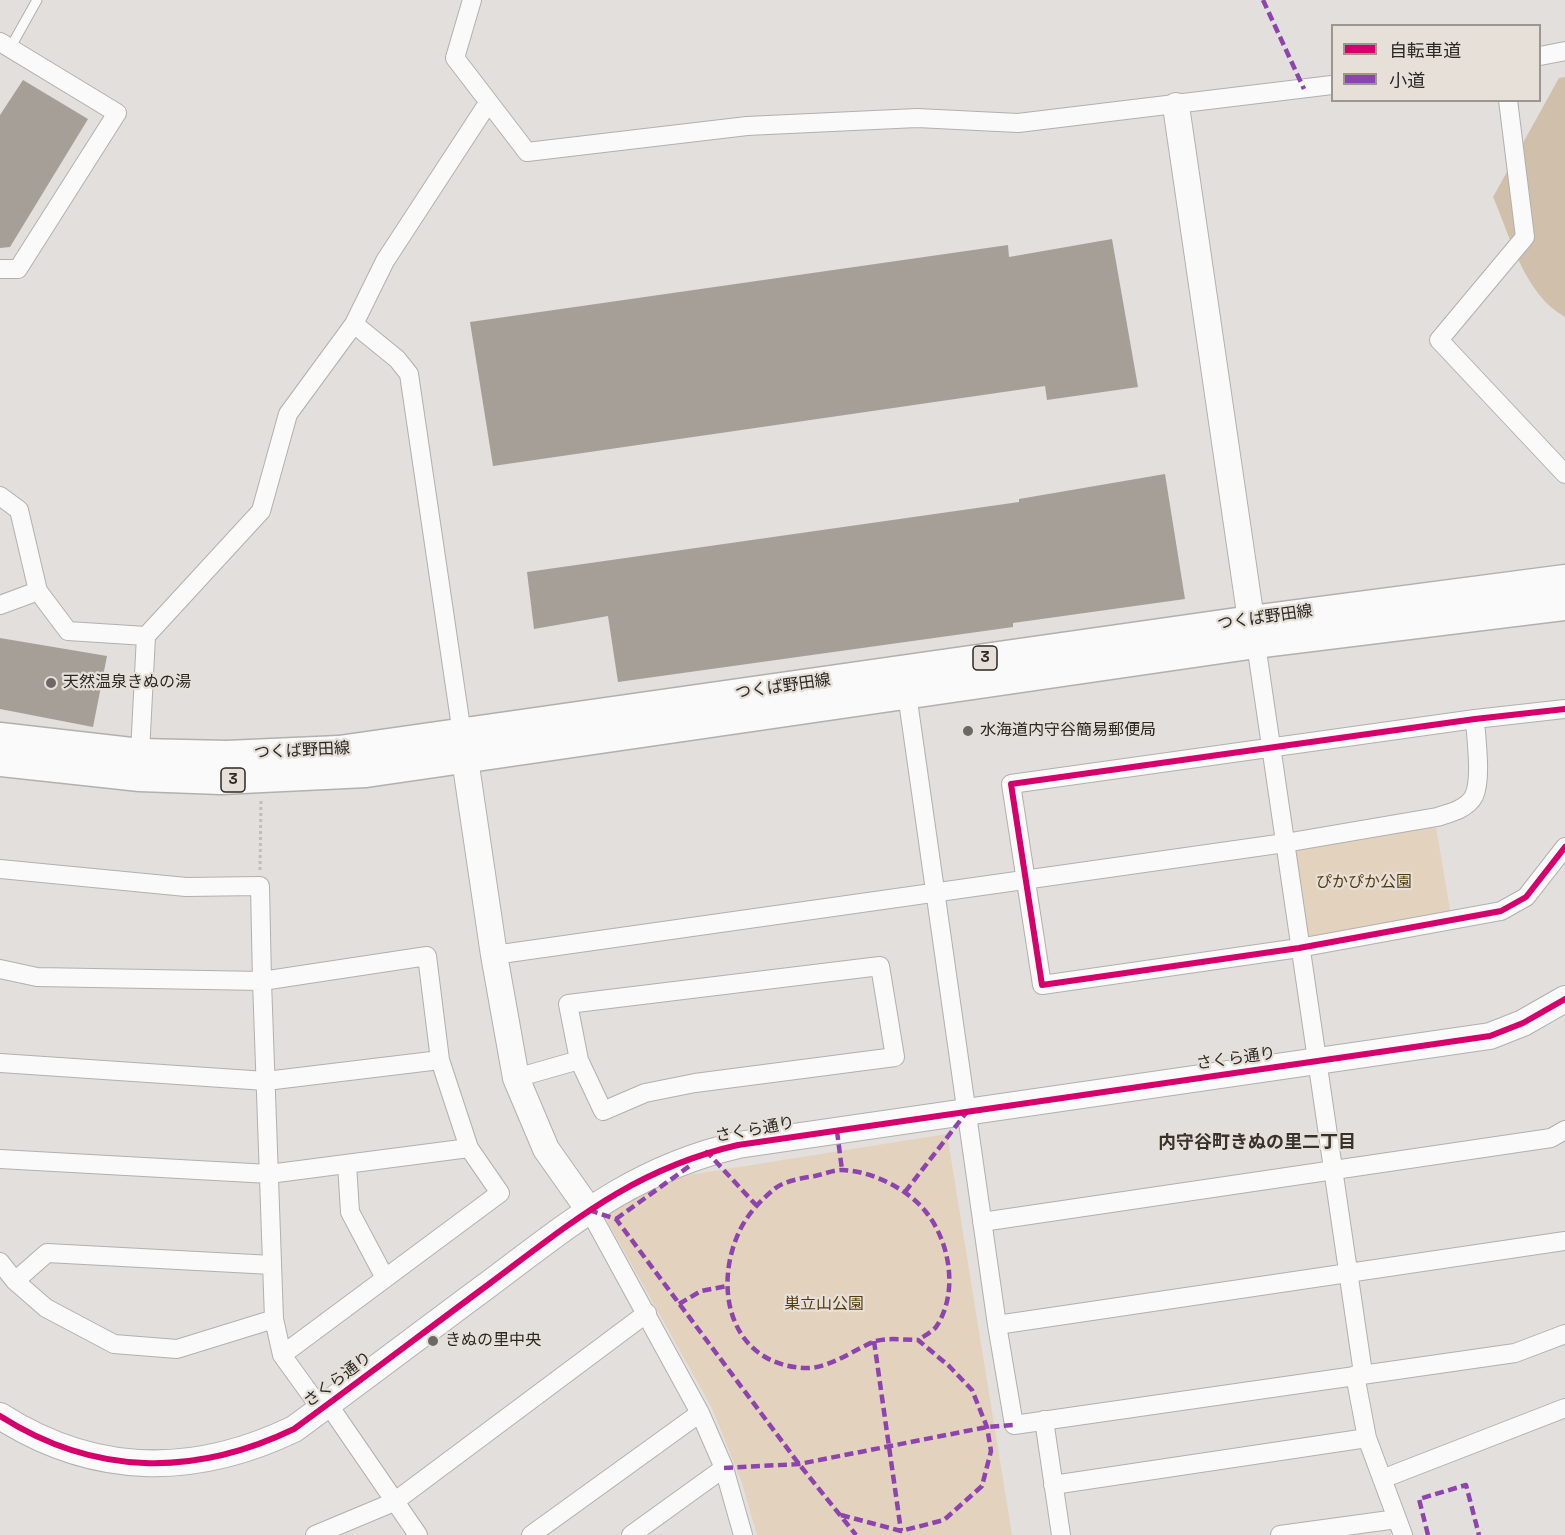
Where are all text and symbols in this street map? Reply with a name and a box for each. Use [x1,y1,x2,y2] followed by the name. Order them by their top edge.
[1331,24,1541,102] legend
[1389,39,1461,62] text: 自転車道
[1389,69,1425,92] text: 小道
[1216,602,1314,634] street label: つくば野田線
[973,646,997,670] road number: 3
[734,671,832,703] street label: つくば野田線
[63,673,191,693] place label: 天然温泉きぬの湯
[44,676,58,690] marker: 天然温泉きぬの湯
[980,721,1156,741] place label: 水海道内守谷簡易郵便局
[961,724,975,738] marker: 水海道内守谷簡易郵便局
[254,739,350,763] street label: つくば野田線
[221,768,245,792] road number: 3
[1316,873,1412,893] park label: ぴかぴか公園
[1195,1044,1277,1074] street label: さくら通り
[714,1114,796,1146] street label: さくら通り
[1158,1132,1356,1154] district label: 内守谷町きぬの里二丁目
[784,1295,864,1315] park label: 巣立山公園
[445,1331,541,1351] place label: きぬの里中央
[426,1334,440,1348] marker: きぬの里中央
[300,1348,376,1412] street label: さくら通り

